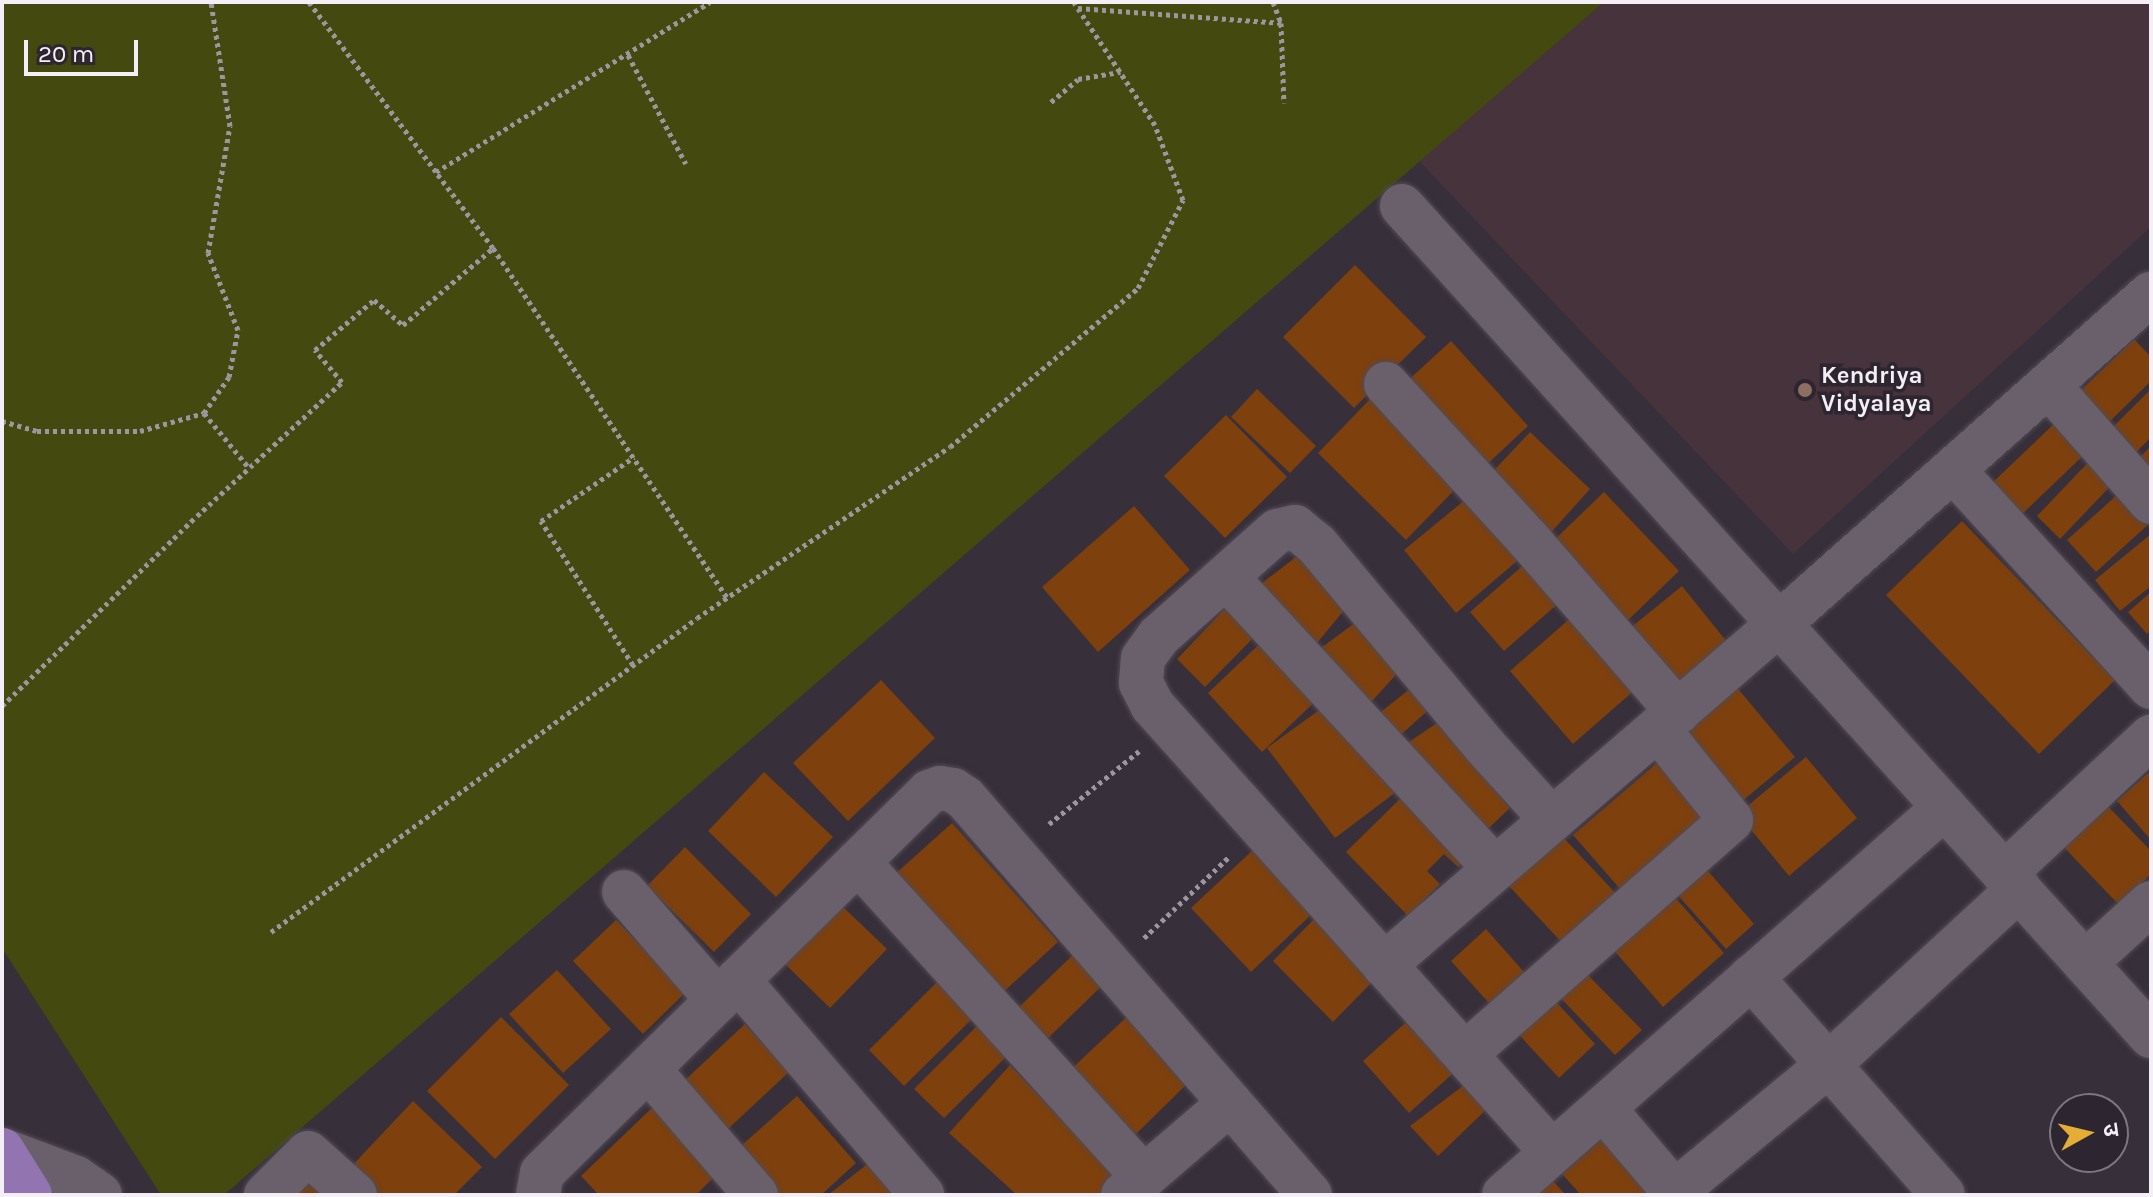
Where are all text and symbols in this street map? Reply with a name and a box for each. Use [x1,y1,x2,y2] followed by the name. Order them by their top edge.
[28,24,142,74] scale bar
[38,40,94,68] text: 20 m
[1821,362,1932,418] place label: Kendriya Vidyalaya
[1796,381,1814,399] marker: Kendriya Vidyalaya
[2049,1093,2129,1173] north arrow
[2097,1122,2125,1138] text: उ

